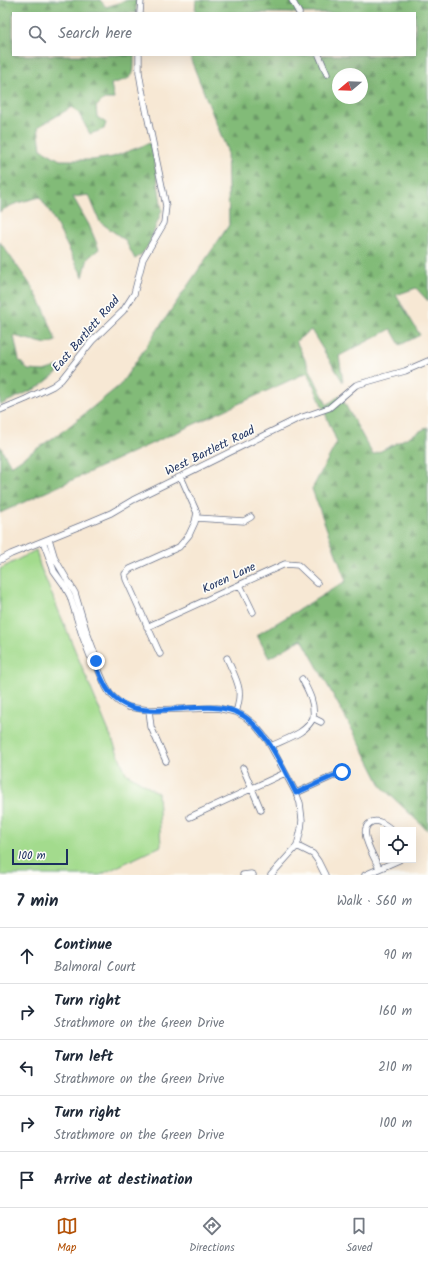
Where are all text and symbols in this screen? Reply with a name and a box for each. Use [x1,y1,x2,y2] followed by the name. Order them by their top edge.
[12,12,416,56] search box
[58,22,132,46] text: Search here
[26,23,48,45] icon: search
[332,68,368,104] north arrow
[47,291,125,376] street label: East Bartlett Road
[162,421,259,481] street label: West Bartlett Road
[199,557,259,599] street label: Koren Lane
[87,652,105,670] route end
[333,763,351,781] route start
[380,827,416,863] map controls
[380,827,416,863] button: locate
[12,847,68,866] scale bar
[18,847,46,865] text: 100 m
[16,888,58,915] text: 7 min
[337,891,412,912] text: Walk · 560 m
[54,933,112,957] text: Continue
[16,945,38,967] icon: ahead
[384,945,412,966] text: 90 m
[54,957,136,978] text: Balmoral Court
[54,989,121,1013] text: Turn right
[16,1001,38,1023] icon: right
[379,1001,412,1022] text: 160 m
[54,1013,224,1034] text: Strathmore on the Green Drive
[54,1045,114,1069] text: Turn left
[16,1057,38,1079] icon: left
[378,1057,412,1078] text: 210 m
[54,1069,224,1090] text: Strathmore on the Green Drive
[54,1101,121,1125] text: Turn right
[16,1113,38,1135] icon: right
[379,1113,412,1134] text: 100 m
[54,1125,224,1146] text: Strathmore on the Green Drive
[54,1168,193,1192] text: Arrive at destination
[16,1169,38,1191] icon: arrive
[56,1215,78,1257] tab: Map
[189,1215,235,1257] tab: Directions
[346,1215,372,1257] tab: Saved

